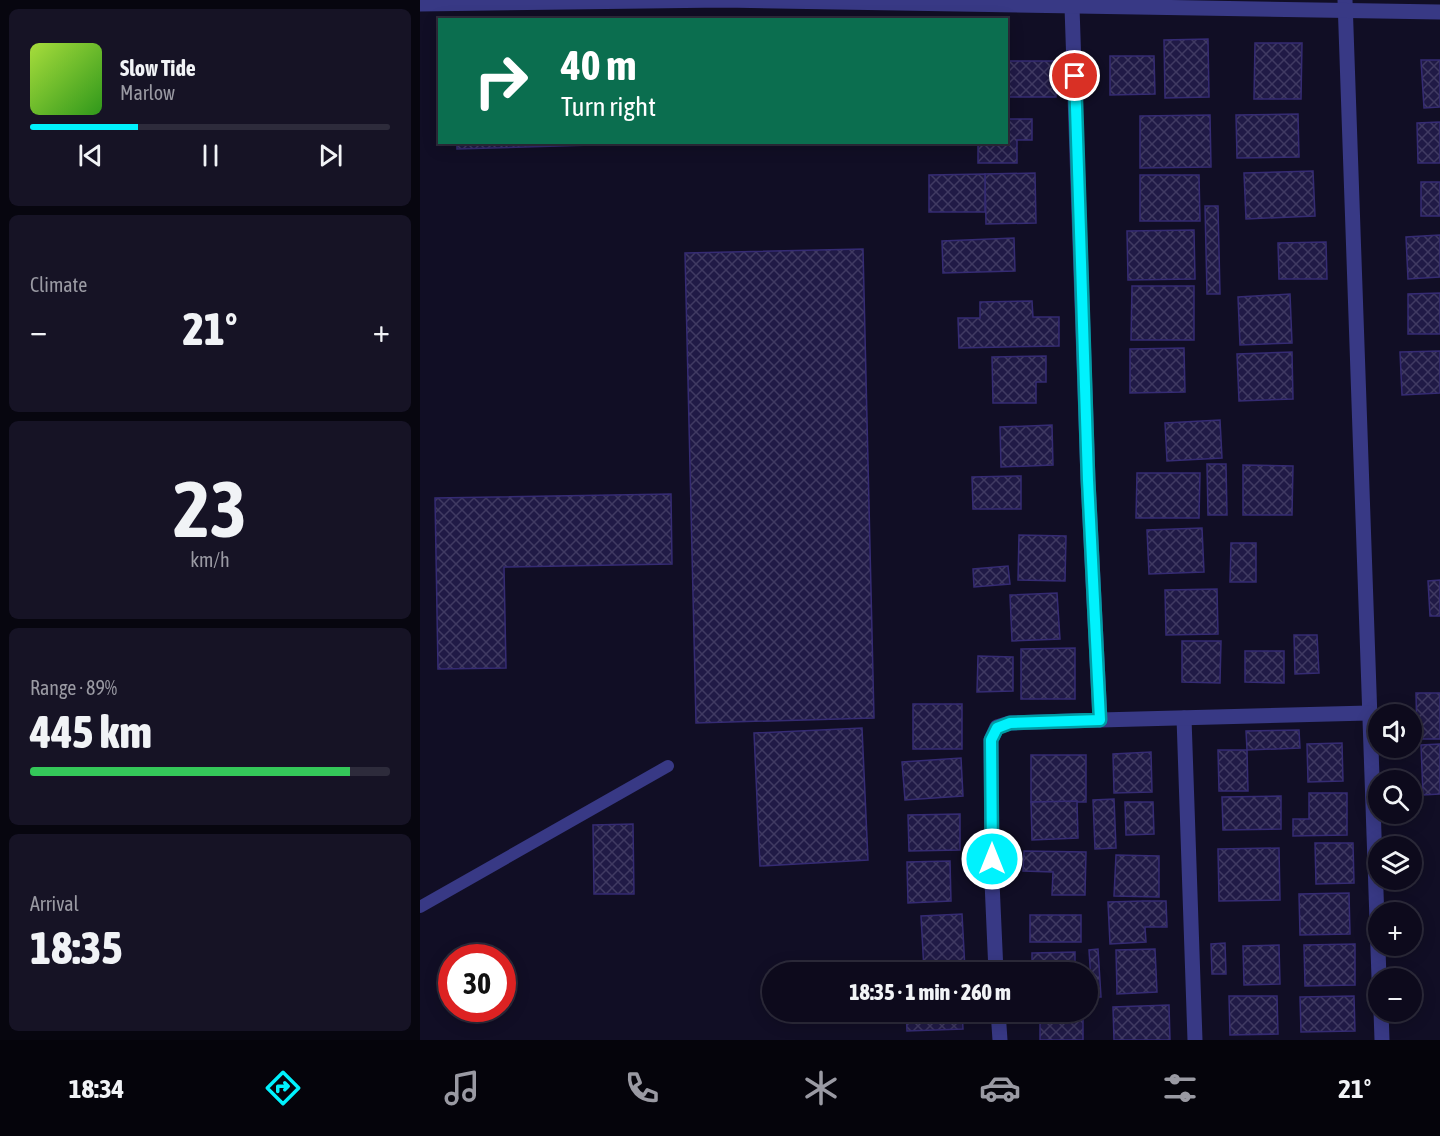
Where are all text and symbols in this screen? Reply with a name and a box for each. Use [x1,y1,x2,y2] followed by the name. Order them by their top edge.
[561,41,636,89] text: 40 m
[462,42,540,120] icon: right
[1049,50,1100,101] pin
[120,55,196,81] text: Slow Tide
[1058,59,1091,92] icon: arrive
[120,81,175,104] text: Marlow
[561,91,656,122] text: Turn right
[74,139,107,172] icon: previous
[194,139,227,172] icon: pause
[314,139,347,172] icon: next
[30,273,87,296] text: Climate
[183,303,237,355] text: 21°
[30,311,47,349] text: −
[373,311,390,349] text: +
[173,464,247,554] text: 23
[190,548,230,571] text: km/h
[30,676,117,699] text: Range · 89%
[1368,704,1422,1022] map controls
[1368,704,1422,758] button: sound
[30,706,152,758] text: 445 km
[1368,770,1422,824] button: search
[960,827,1024,891] position arrow
[1368,836,1422,890] button: layers
[30,892,79,915] text: Arrival
[1368,902,1422,956] button: +
[30,922,123,974] text: 18:35
[438,944,516,1022] speed limit sign: 30
[1368,968,1422,1022] button: −
[849,979,1011,1005] text: 18:35 · 1 min · 260 m
[262,1067,304,1109] icon: directions
[441,1067,483,1109] icon: music
[621,1067,663,1109] icon: phone
[800,1067,842,1109] icon: climate
[979,1067,1021,1109] icon: car
[1159,1067,1201,1109] icon: filters
[69,1073,124,1104] text: 18:34
[1338,1073,1371,1104] text: 21°

